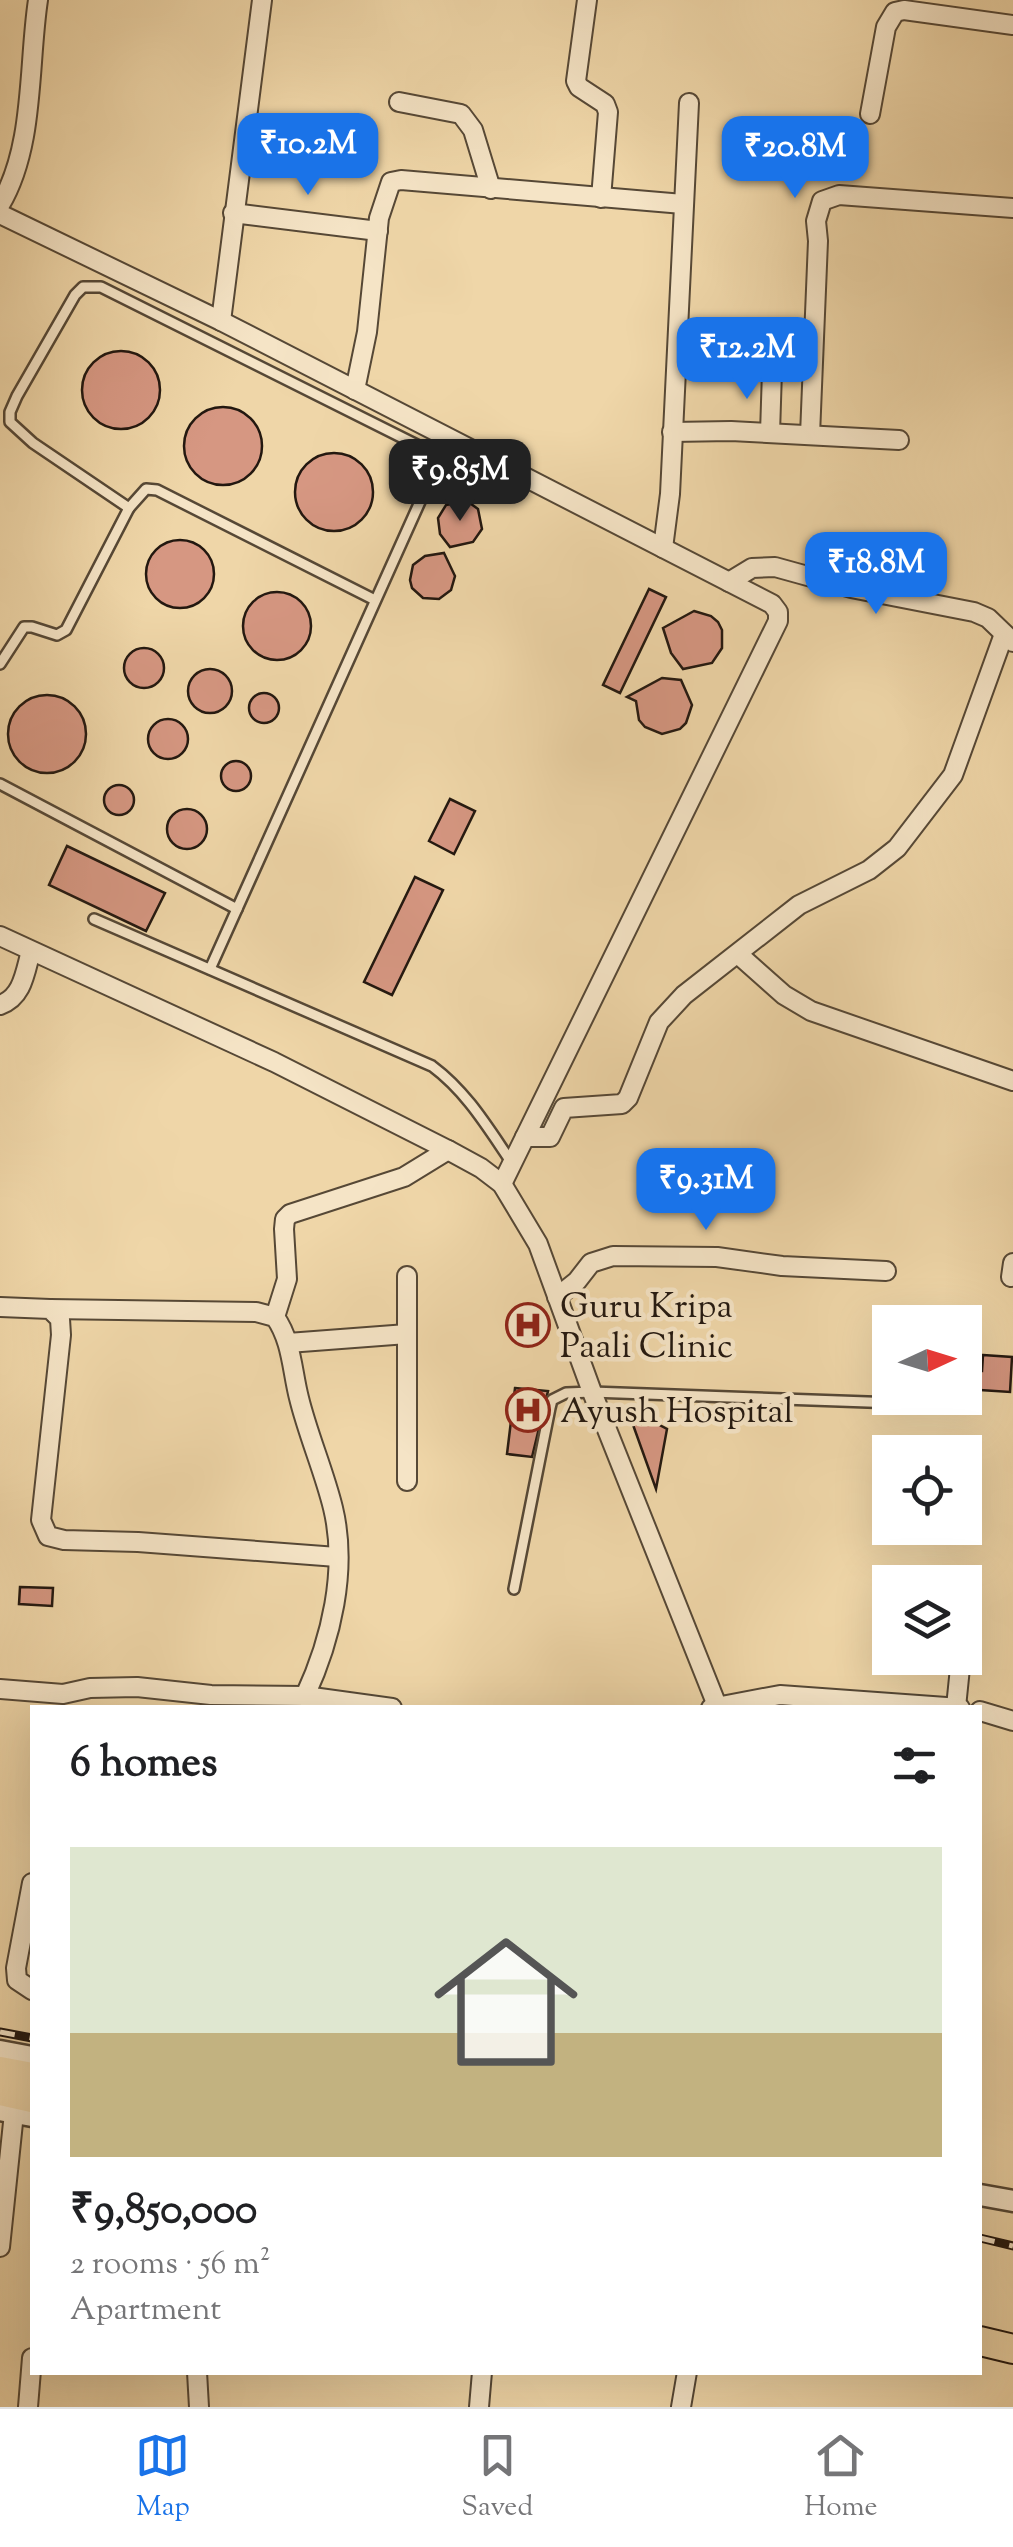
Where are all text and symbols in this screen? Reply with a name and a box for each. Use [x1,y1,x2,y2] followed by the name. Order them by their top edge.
[227,113,389,198] pin: ₹10.2M
[714,116,876,201] pin: ₹20.8M
[259,122,357,168] text: ₹10.2M
[744,125,846,171] text: ₹20.8M
[666,317,828,402] pin: ₹12.2M
[699,326,795,372] text: ₹12.2M
[379,439,541,524] pin: ₹9.85M
[411,448,509,494] text: ₹9.85M
[795,532,957,617] pin: ₹18.8M
[827,541,925,587] text: ₹18.8M
[625,1148,787,1233] pin: ₹9.31M
[658,1157,754,1203] text: ₹9.31M
[560,1283,733,1374] place label: Guru Kripa Paali Clinic
[505,1302,551,1348] hospital icon: Guru Kripa Paali Clinic
[872,1305,982,1415] north arrow
[872,1305,982,1675] map controls
[505,1387,551,1433] hospital icon: Ayush Hospital
[560,1388,794,1439] place label: Ayush Hospital
[872,1435,982,1545] button: locate
[872,1565,982,1675] button: layers
[70,1735,217,1795] text: 6 homes
[887,1738,942,1793] icon: filters
[416,1912,596,2092] icon: home
[70,2182,257,2242] text: ₹9,850,000
[70,2242,270,2288] text: 2 rooms · 56 m²
[70,2288,221,2334] text: Apartment
[135,2428,190,2528] tab: Map
[461,2428,533,2528] tab: Saved
[804,2428,878,2528] tab: Home

